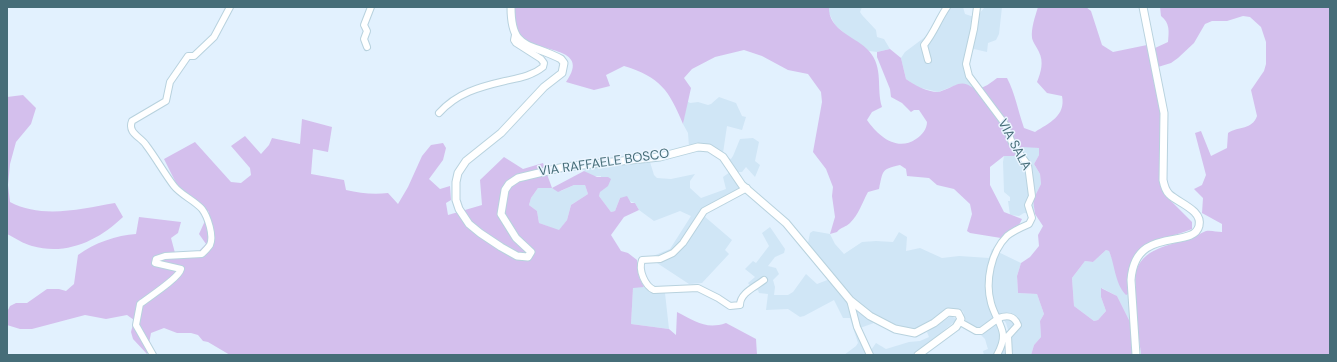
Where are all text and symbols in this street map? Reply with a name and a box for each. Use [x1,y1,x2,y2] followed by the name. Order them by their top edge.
[994,117,1034,173] street label: VIA SALA
[538,146,670,180] street label: VIA RAFFAELE BOSCO

